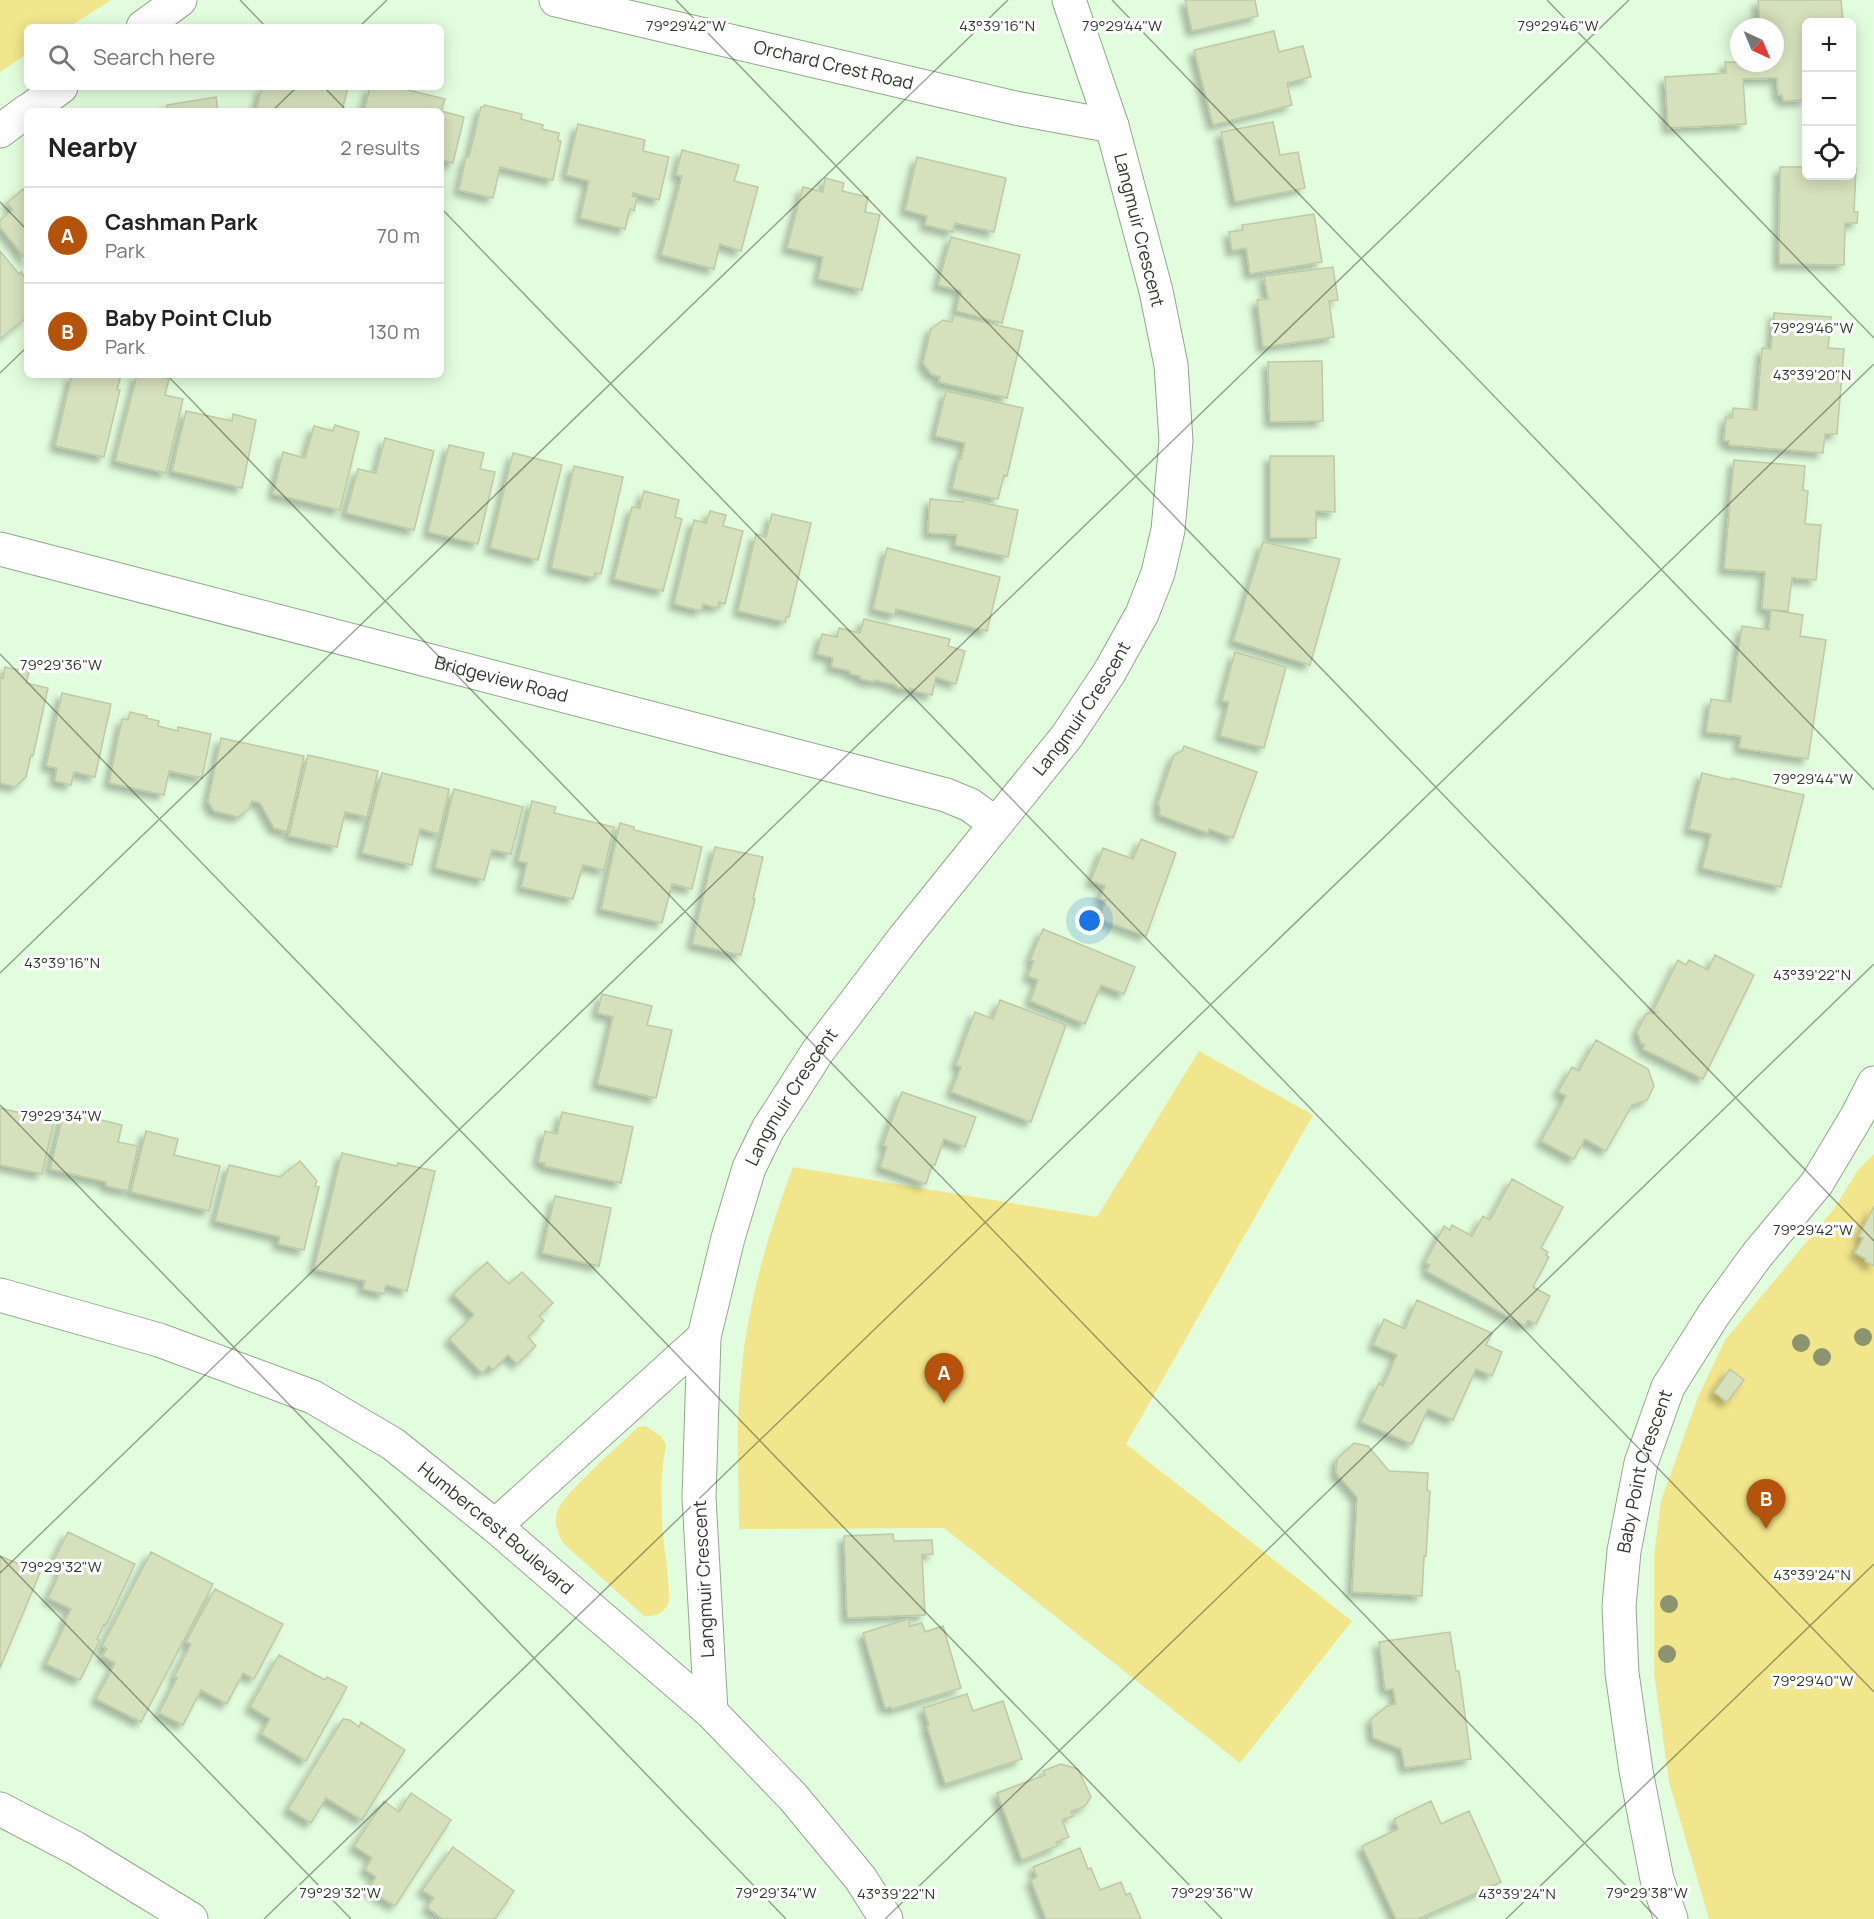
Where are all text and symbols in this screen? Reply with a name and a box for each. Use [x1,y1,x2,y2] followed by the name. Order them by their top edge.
[646,15,726,36] text: 79°29'42"W
[959,15,1035,36] text: 43°39'16"N
[1082,15,1162,36] text: 79°29'44"W
[1518,15,1598,36] text: 79°29'46"W
[1730,18,1784,72] north arrow
[1802,18,1856,180] map controls
[1802,18,1856,72] button: +
[24,24,444,90] search box
[751,34,916,95] street label: Orchard Crest Road
[45,41,78,74] icon: search
[93,42,215,72] text: Search here
[1802,72,1856,126] button: −
[1802,126,1856,180] button: locate
[48,129,137,165] text: Nearby
[340,134,420,161] text: 2 results
[1109,150,1171,309] street label: Langmuir Crescent
[105,207,257,237] text: Cashman Park
[61,222,74,249] text: A
[377,222,420,249] text: 70 m
[105,237,145,264] text: Park
[105,303,272,333] text: Baby Point Club
[1773,317,1853,338] text: 79°29'46"W
[61,318,74,345] text: B
[368,318,420,345] text: 130 m
[105,333,145,360] text: Park
[1773,364,1851,385] text: 43°39'20"N
[1027,637,1135,780] street label: Langmuir Crescent
[432,650,571,707] street label: Bridgeview Road
[20,654,102,675] text: 79°29'36"W
[1773,768,1853,789] text: 79°29'44"W
[1075,906,1104,935] your location
[24,952,100,973] text: 43°39'16"N
[1773,964,1851,985] text: 43°39'22"N
[739,1023,842,1170] street label: Langmuir Crescent
[20,1105,102,1126] text: 79°29'34"W
[1773,1219,1853,1240] text: 79°29'42"W
[924,1354,964,1403] pin: A
[1611,1386,1677,1555] street label: Baby Point Crescent
[413,1456,579,1599] street label: Humbercrest Boulevard
[1746,1480,1786,1529] pin: B
[687,1500,719,1658] street label: Langmuir Crescent
[20,1556,102,1577] text: 79°29'32"W
[1773,1564,1851,1585] text: 43°39'24"N
[1773,1670,1853,1691] text: 79°29'40"W
[299,1882,381,1903] text: 79°29'32"W
[735,1882,817,1903] text: 79°29'34"W
[1171,1882,1253,1903] text: 79°29'36"W
[1606,1882,1688,1903] text: 79°29'38"W
[857,1883,935,1904] text: 43°39'22"N
[1478,1883,1556,1904] text: 43°39'24"N

